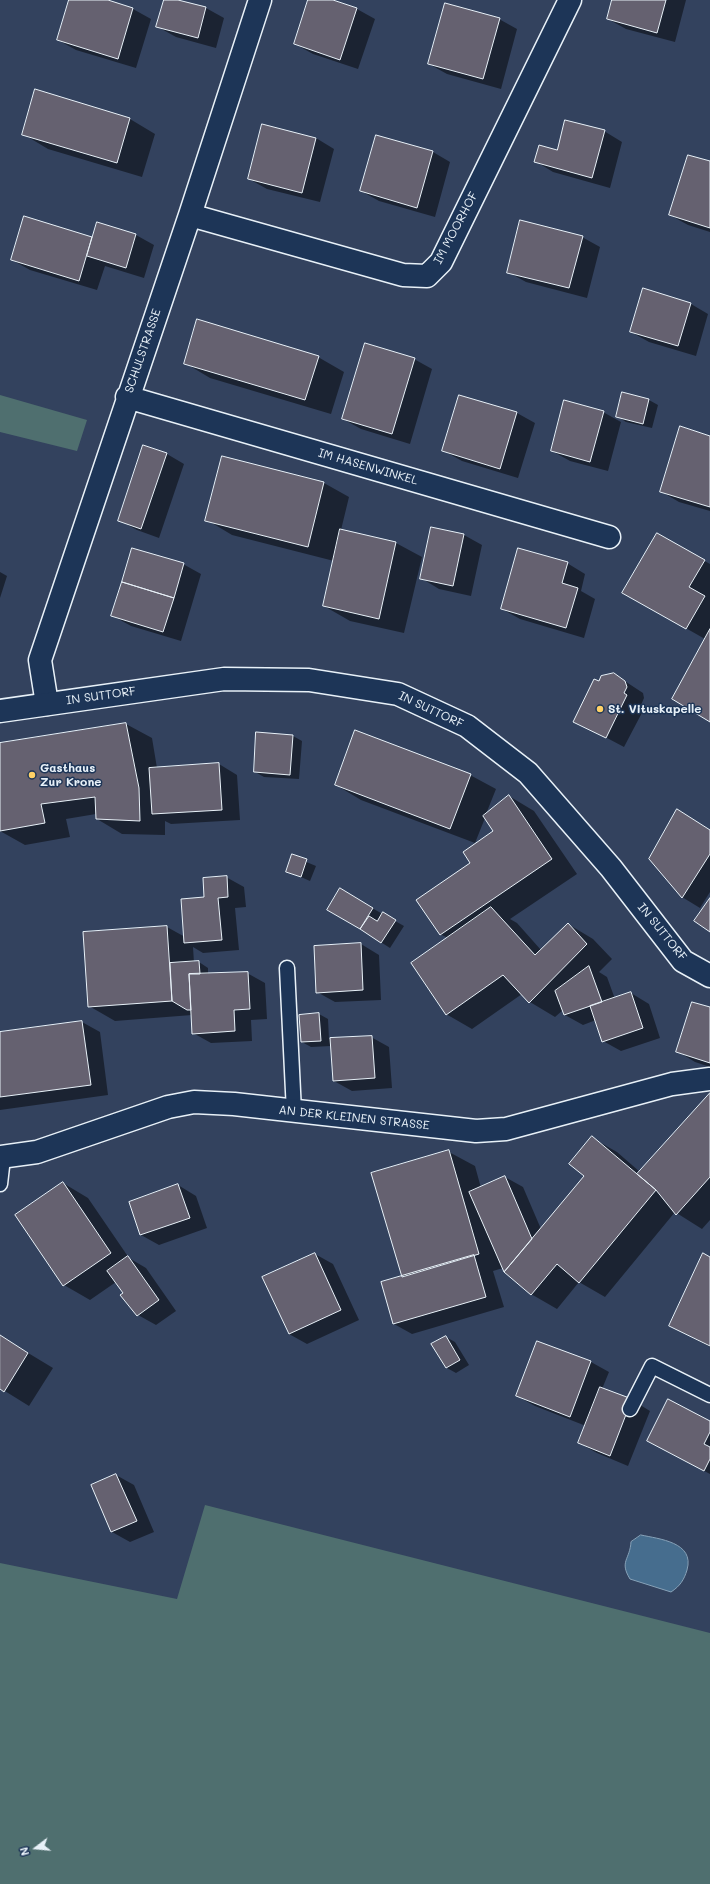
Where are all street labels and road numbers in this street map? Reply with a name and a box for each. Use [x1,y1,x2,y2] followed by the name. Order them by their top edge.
[431,189,481,267] street label: IM MOORHOF
[122,307,164,395] street label: SCHULSTRASSE
[316,446,420,488] street label: IM HASENWINKEL
[65,684,137,708] street label: IN SUTTORF
[396,689,466,731] street label: IN SUTTORF
[634,900,690,964] street label: IN SUTTORF
[278,1103,430,1133] street label: AN DER KLEINEN STRASSE

